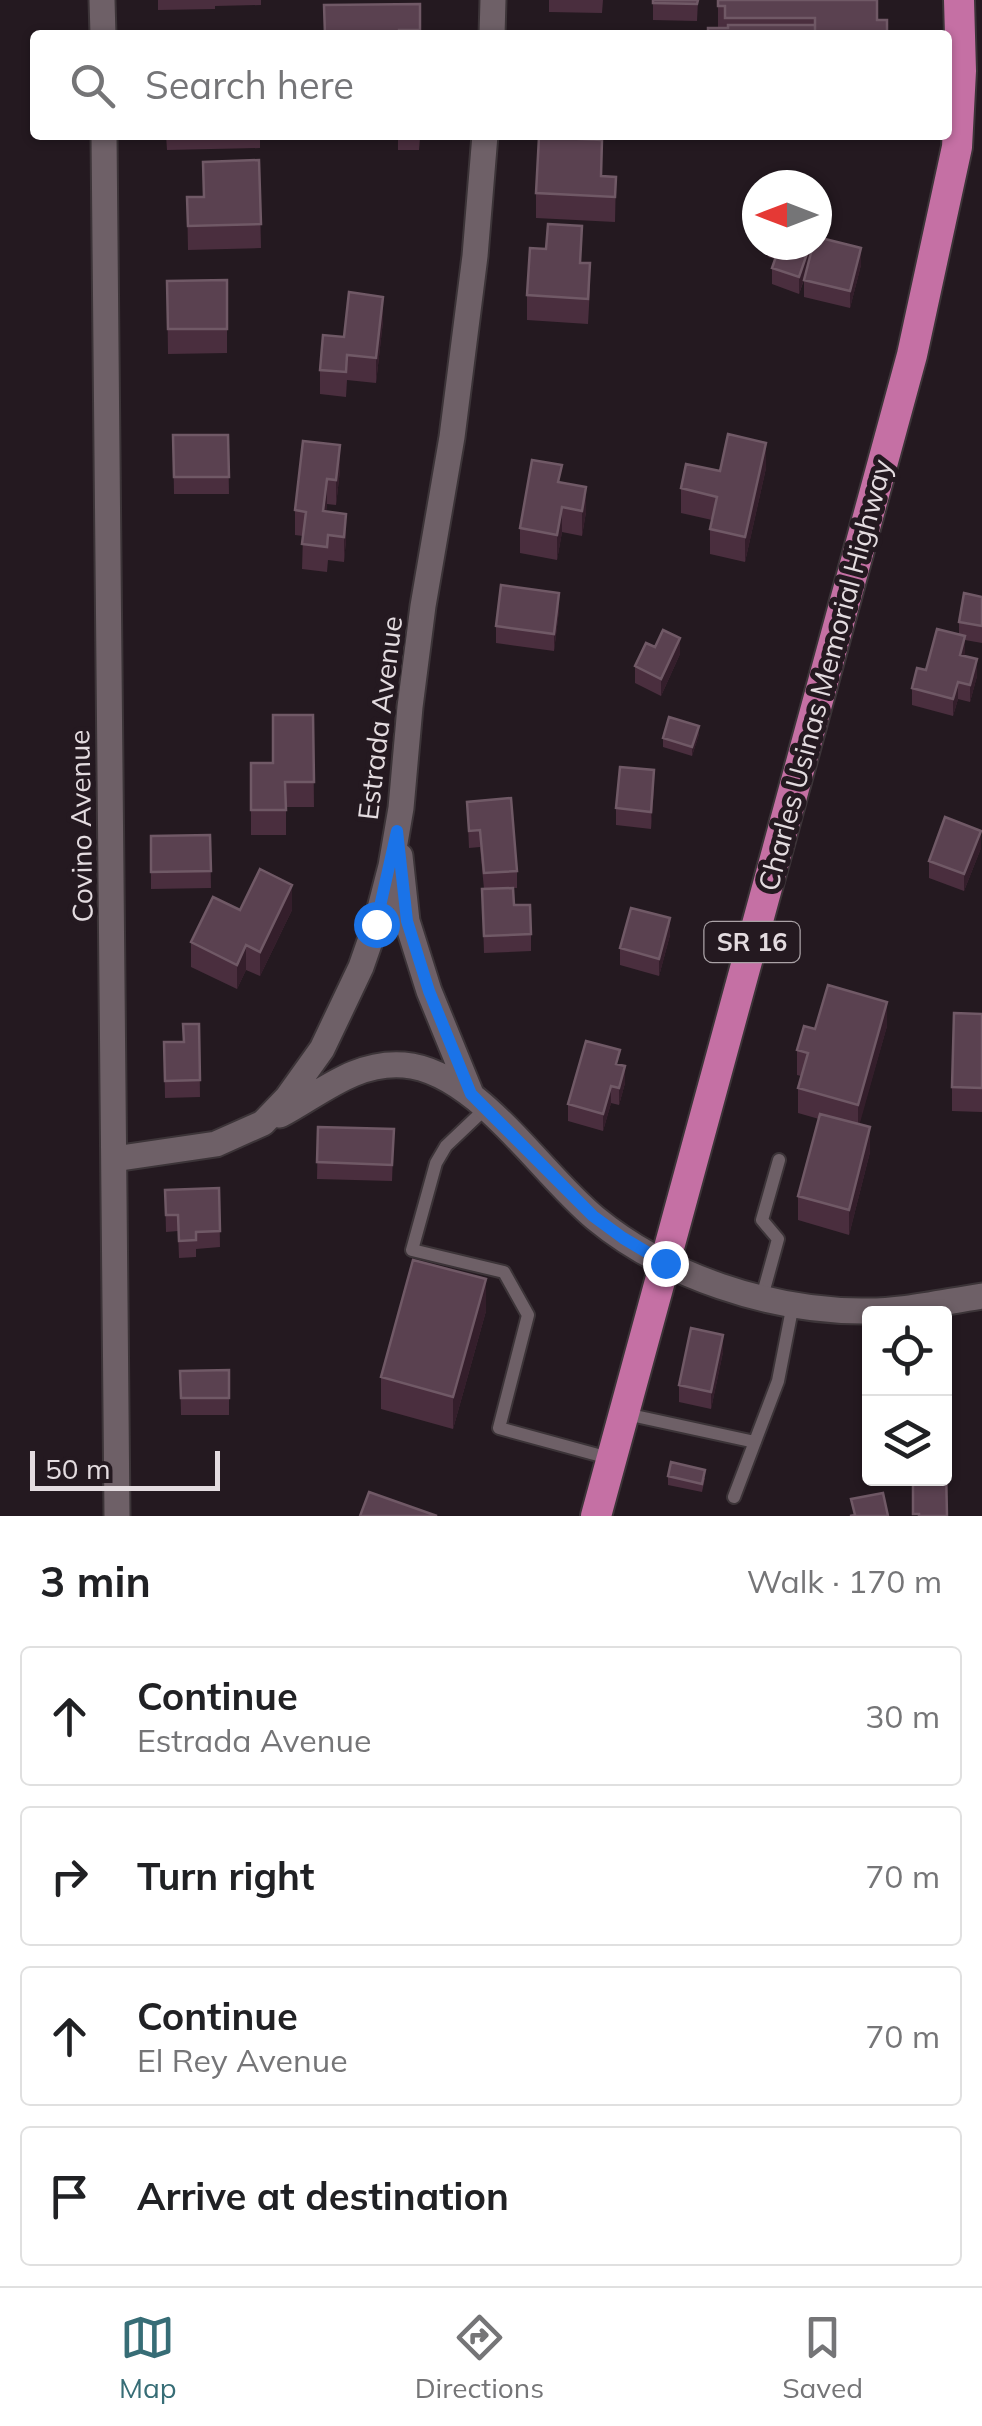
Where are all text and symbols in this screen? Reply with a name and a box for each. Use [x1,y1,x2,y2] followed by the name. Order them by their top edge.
[30,30,952,140] search box
[65,58,120,113] icon: search
[145,61,354,109] text: Search here
[742,170,832,260] north arrow
[750,455,899,894] street label: Charles Usinas Memorial Highway
[350,614,409,822] street label: Estrada Avenue
[61,729,100,923] street label: Covino Avenue
[354,902,400,948] route start
[704,922,800,962] road number: SR 16
[643,1241,689,1287] route end
[862,1306,952,1486] map controls
[862,1306,952,1396] button: locate
[862,1396,952,1486] button: layers
[30,1446,220,1490] scale bar
[45,1451,111,1486] text: 50 m
[40,1555,151,1608] text: 3 min
[747,1561,942,1601] text: Walk · 170 m
[137,1672,298,1720] text: Continue
[42,1689,97,1744] icon: ahead
[865,1696,940,1736] text: 30 m
[137,1720,371,1760] text: Estrada Avenue
[42,1849,97,1904] icon: right
[137,1852,314,1900] text: Turn right
[865,1856,940,1896] text: 70 m
[137,1992,298,2040] text: Continue
[42,2009,97,2064] icon: ahead
[865,2016,940,2056] text: 70 m
[137,2040,348,2080] text: El Rey Avenue
[42,2169,97,2224] icon: arrive
[137,2172,509,2220] text: Arrive at destination
[119,2310,177,2405] tab: Map
[415,2310,544,2405] tab: Directions
[782,2310,863,2405] tab: Saved

